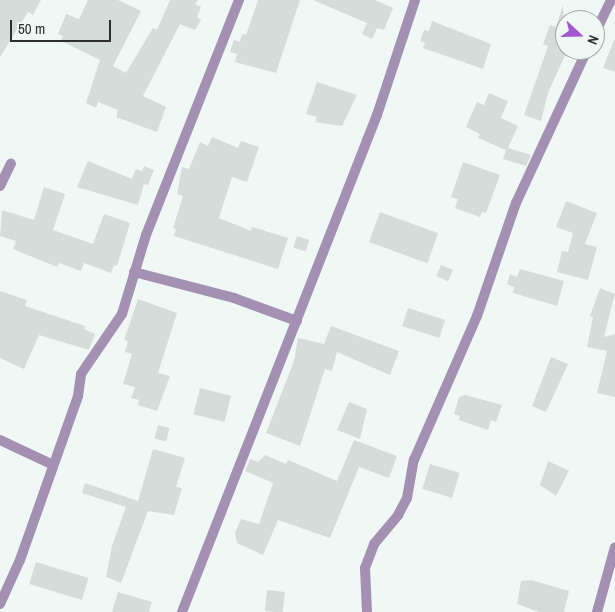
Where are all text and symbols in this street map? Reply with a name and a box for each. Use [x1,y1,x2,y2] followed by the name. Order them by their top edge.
[12,10,114,42] scale bar
[555,10,605,60] north arrow
[18,18,45,39] text: 50 m
[583,33,603,47] text: N

